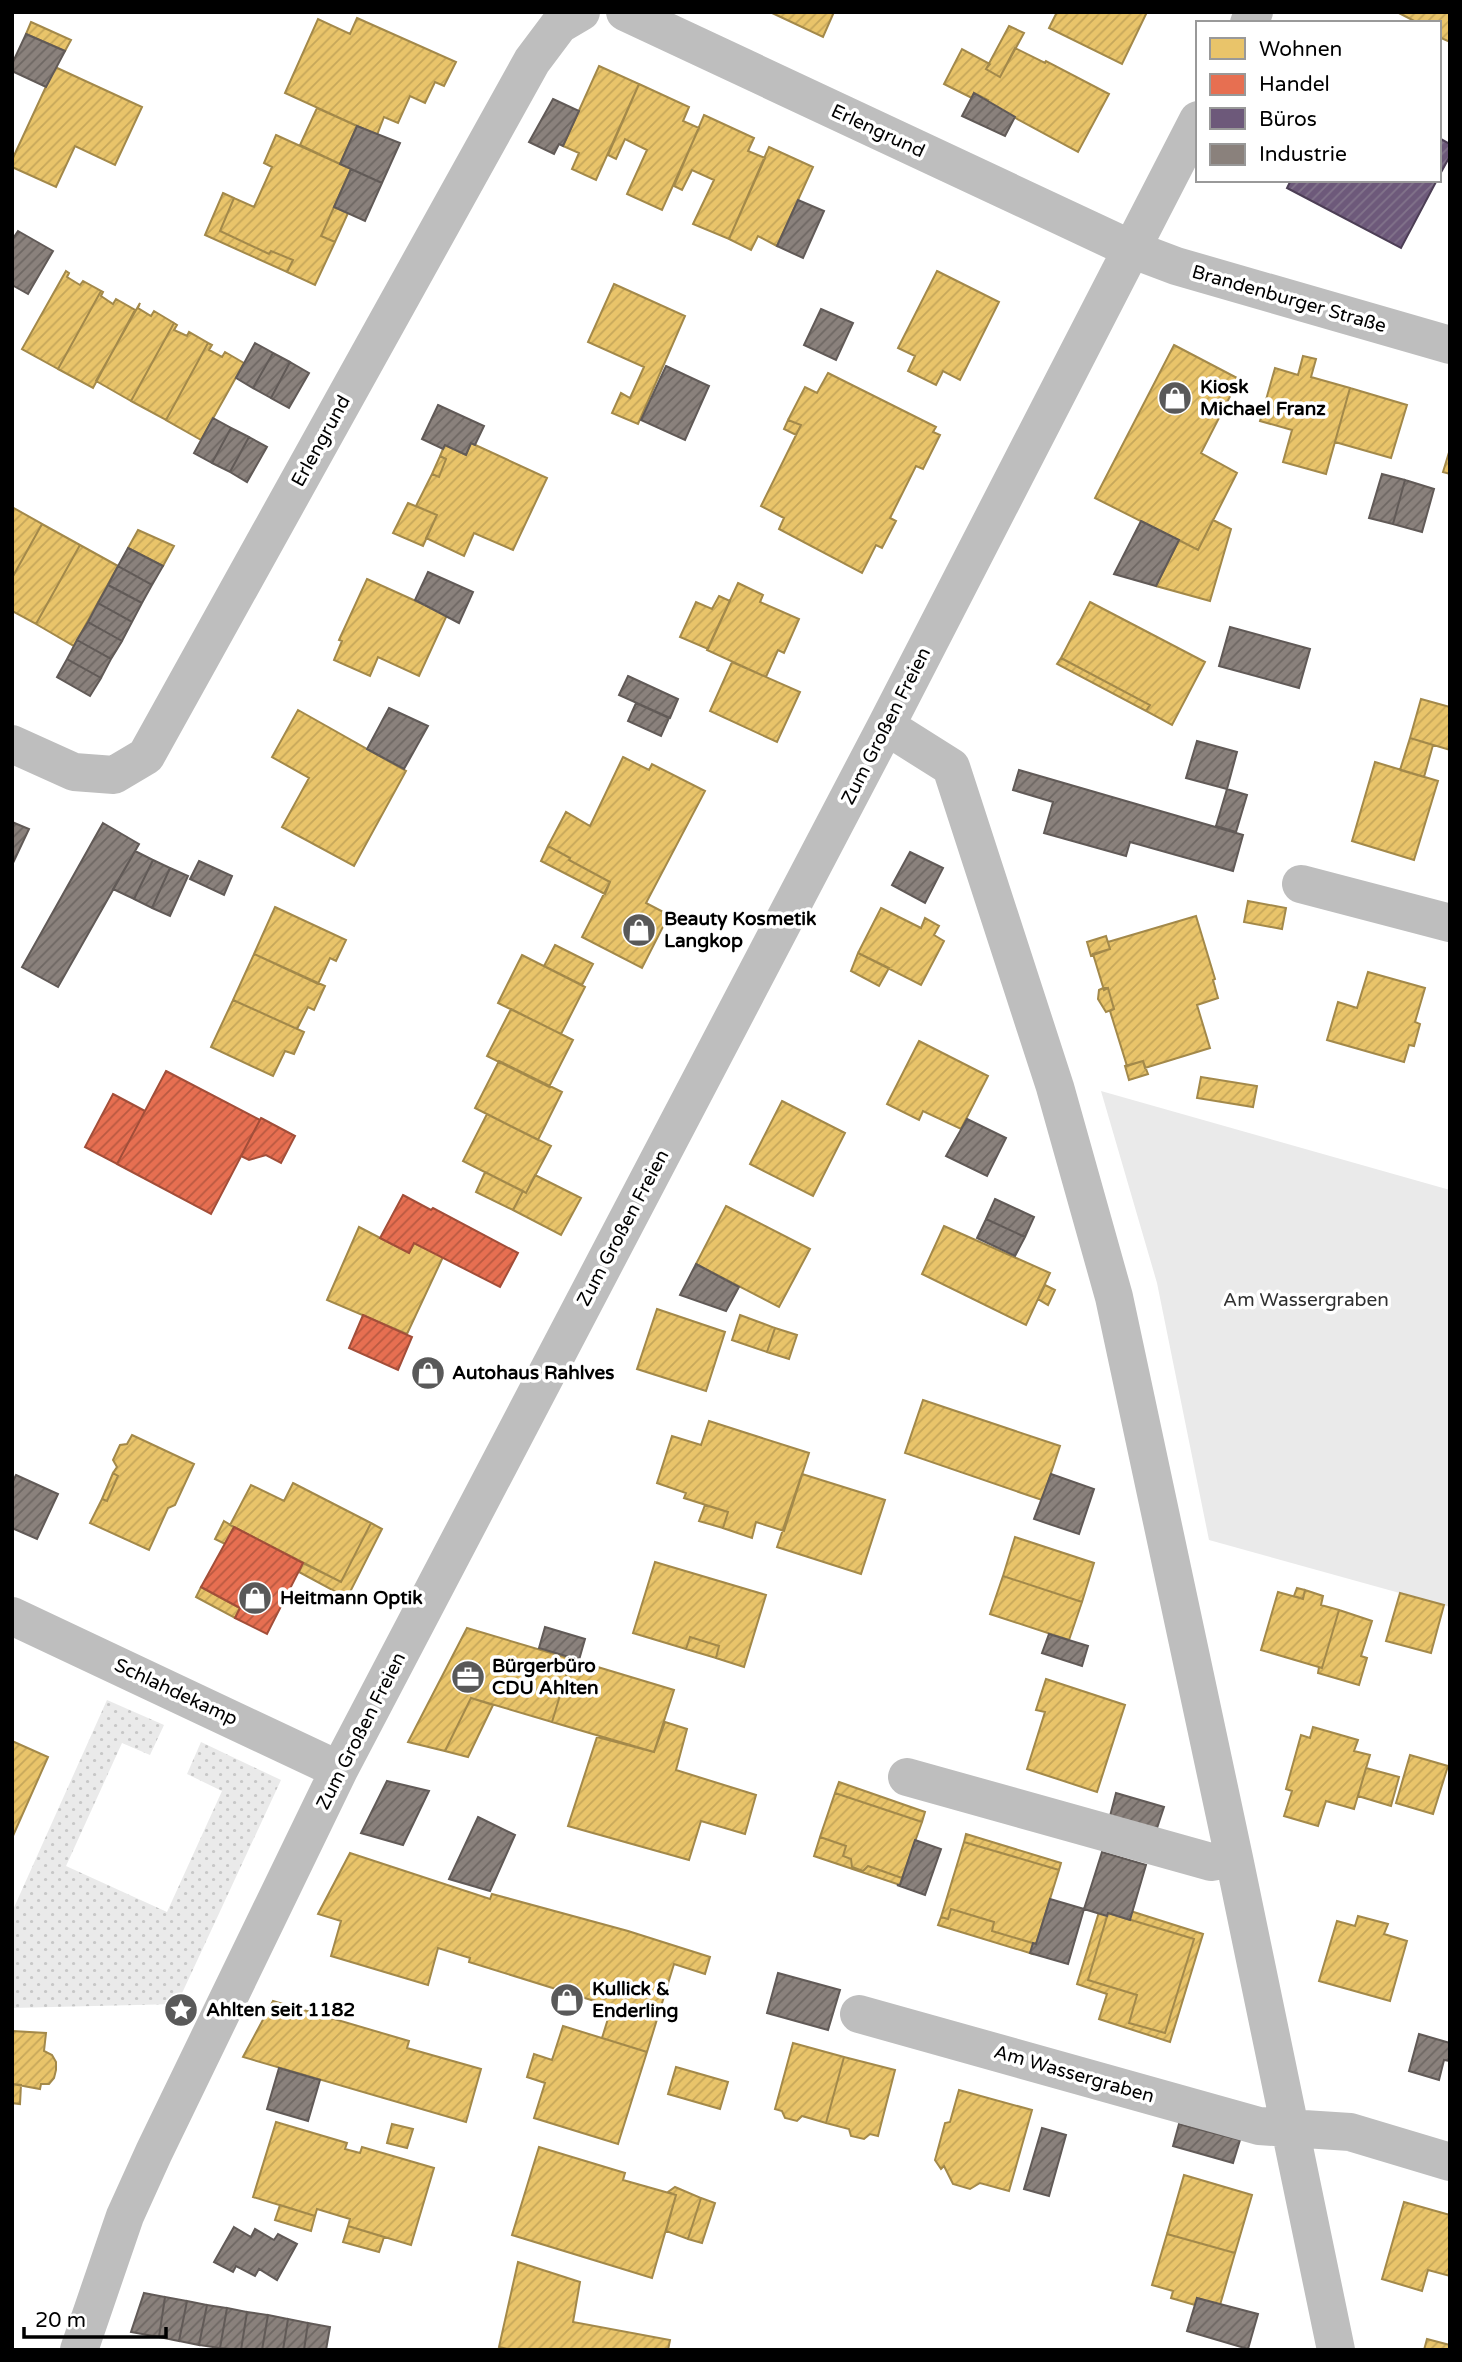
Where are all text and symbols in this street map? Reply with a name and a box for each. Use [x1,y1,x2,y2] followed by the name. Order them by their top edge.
[1196,21,1441,182] legend
[1259,37,1342,62] text: Wohnen
[1259,72,1330,97] text: Handel
[828,100,928,162] street label: Erlengrund
[1259,107,1317,132] text: Büros
[1259,142,1347,167] text: Industrie
[1189,261,1389,337] street label: Brandenburger Straße
[1200,376,1326,420] place label: Kiosk Michael Franz
[1156,379,1194,417] shop icon: Kiosk Michael Franz
[287,392,355,490] street label: Erlengrund
[837,644,935,808] street label: Zum Großen Freien
[664,908,817,953] place label: Beauty Kosmetik Langkop
[620,911,658,949] shop icon: Beauty Kosmetik Langkop
[573,1146,673,1310] street label: Zum Großen Freien
[1223,1289,1389,1311] park label: Am Wassergraben
[409,1354,447,1392] shop icon: Autohaus Rahlves
[452,1362,614,1384] place label: Autohaus Rahlves
[236,1579,274,1617] shop icon: Heitmann Optik
[280,1587,423,1610] place label: Heitmann Optik
[312,1649,410,1813] street label: Zum Großen Freien
[111,1654,241,1730] street label: Schlahdekamp
[492,1655,599,1699] place label: Bürgerbüro CDU Ahlten
[449,1658,487,1696] office icon: Bürgerbüro CDU Ahlten
[592,1978,679,2023] place label: Kullick & Enderling
[548,1981,586,2019] shop icon: Kullick & Enderling
[162,1991,200,2029] place icon: Ahlten seit 1182
[206,1999,355,2021] place label: Ahlten seit 1182
[991,2041,1157,2107] street label: Am Wassergraben
[24,2296,166,2340] scale bar
[35,2308,86,2333] text: 20 m

